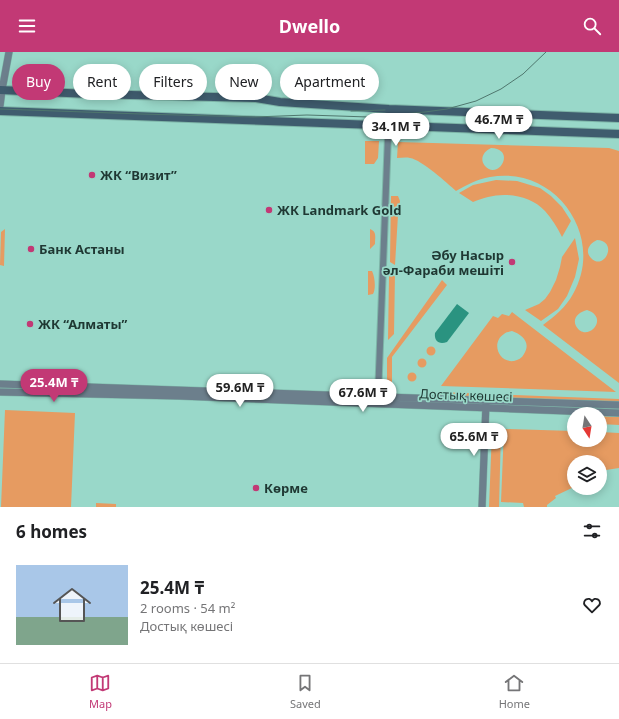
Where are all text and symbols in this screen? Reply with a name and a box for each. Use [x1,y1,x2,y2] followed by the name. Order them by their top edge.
[279,14,340,38] text: Dwello
[16,15,38,37] icon: menu
[581,15,603,37] icon: search
[12,64,65,100] chip: Buy
[73,64,131,100] chip: Rent
[139,64,207,100] chip: Filters
[215,64,272,100] chip: New
[280,64,379,100] chip: Apartment
[462,106,536,140] pin: 46.7M ₸
[474,110,524,128] text: 46.7M ₸
[359,113,433,147] pin: 34.1M ₸
[371,117,421,135] text: 34.1M ₸
[100,166,177,184] place label: ЖК “Визит”
[87,170,97,180] marker: ЖК “Визит”
[277,201,401,219] place label: ЖК Landmark Gold
[264,205,274,215] marker: ЖК Landmark Gold
[39,240,125,258] place label: Банк Астаны
[26,244,36,254] marker: Банк Астаны
[383,246,504,279] place label: Әбу Насыр әл-Фараби мешіті
[507,257,517,267] marker: Әбу Насыр әл-Фараби мешіті
[38,315,127,333] place label: ЖК “Алматы”
[25,319,35,329] marker: ЖК “Алматы”
[17,369,91,403] pin: 25.4M ₸
[29,373,79,391] text: 25.4M ₸
[203,374,277,408] pin: 59.6M ₸
[215,378,265,396] text: 59.6M ₸
[326,379,400,413] pin: 67.6M ₸
[338,383,388,401] text: 67.6M ₸
[419,384,513,406] street label: Достық көшесі
[567,407,607,447] north arrow
[567,407,607,495] map controls
[437,423,511,457] pin: 65.6M ₸
[449,427,499,445] text: 65.6M ₸
[567,455,607,495] button: layers
[264,479,308,497] place label: Көрме
[251,483,261,493] marker: Көрме
[16,520,87,543] text: 6 homes
[581,520,603,542] icon: filters
[140,576,204,599] text: 25.4M ₸
[48,581,96,629] icon: home
[581,594,603,616] icon: heart
[140,599,235,617] text: 2 rooms · 54 m²
[140,617,233,635] text: Достық көшесі
[89,672,112,711] tab: Map
[290,672,321,711] tab: Saved
[499,672,530,711] tab: Home

